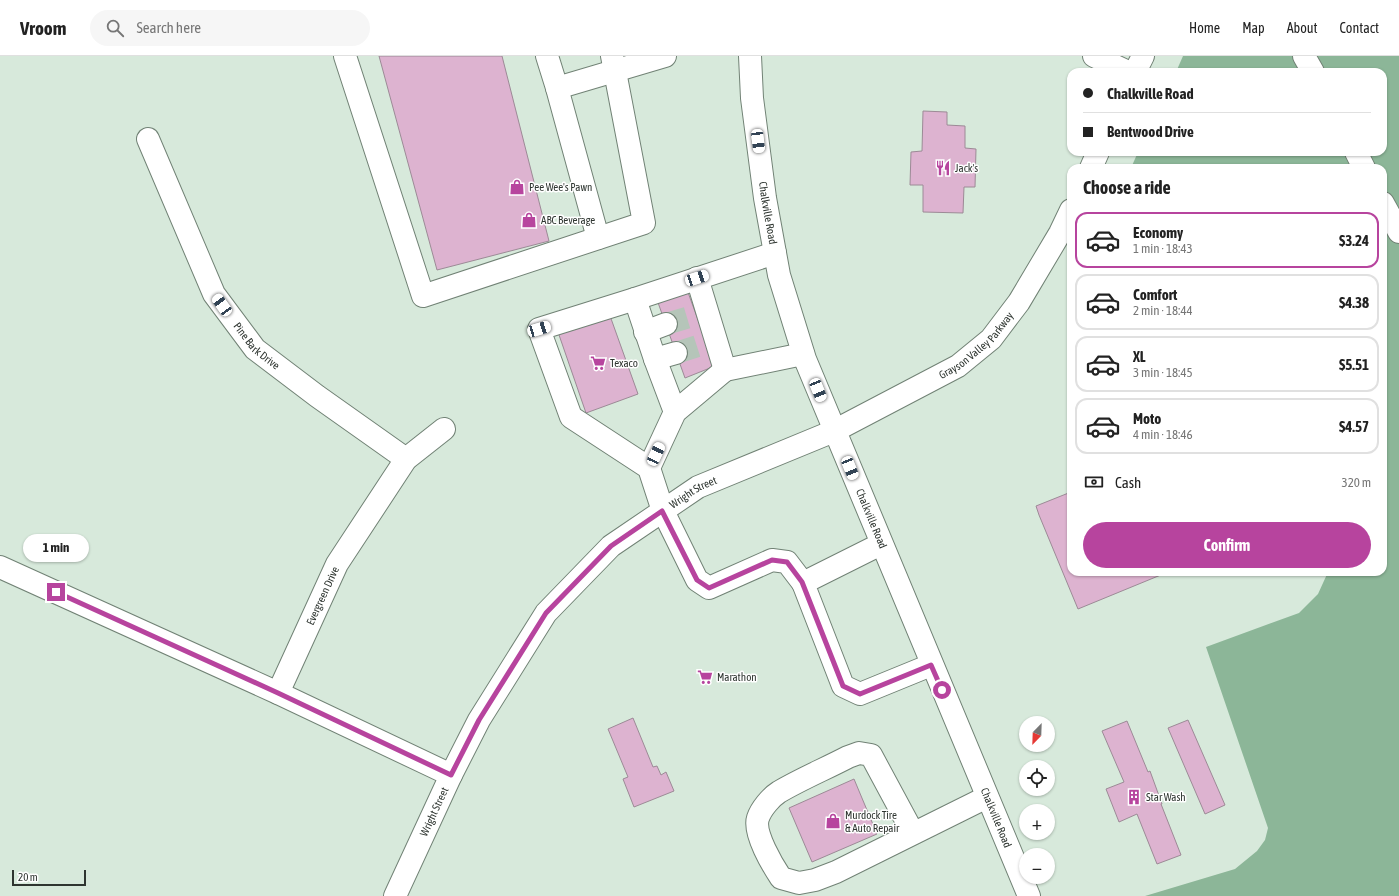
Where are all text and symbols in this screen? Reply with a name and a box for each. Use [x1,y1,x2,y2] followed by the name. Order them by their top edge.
[90,10,370,46] search box
[20,17,66,39] text: Vroom
[104,17,126,39] icon: search
[136,19,201,36] text: Search here
[1189,20,1220,36] text: Home
[1242,20,1265,36] text: Map
[1287,20,1318,36] text: About
[1340,20,1379,36] text: Contact
[1107,85,1194,102] text: Chalkville Road
[1107,123,1194,140] text: Bentwood Drive
[751,128,765,154] car
[934,159,952,177] restaurant icon: Jack's
[955,162,978,174] place label: Jack's
[1083,177,1171,198] text: Choose a ride
[508,178,526,196] shop icon: Pee Wee's Pawn
[529,181,592,193] place label: Pee Wee's Pawn
[757,181,779,245] street label: Chalkville Road
[520,211,538,229] shop icon: ABC Beverage
[541,214,595,226] place label: ABC Beverage
[1085,222,1121,258] icon: car
[1133,224,1183,241] text: Economy
[1339,232,1369,249] text: $3.24
[1133,241,1193,256] text: 1 min · 18:43
[684,269,710,287] car
[1085,284,1121,320] icon: car
[1133,286,1177,303] text: Comfort
[210,292,234,318] car
[1339,294,1369,311] text: $4.38
[1133,303,1193,318] text: 2 min · 18:44
[937,309,1016,381] street label: Grayson Valley Parkway
[231,320,282,372] street label: Pine Bark Drive
[526,320,552,338] car
[1085,346,1121,382] icon: car
[1133,348,1146,365] text: XL
[589,354,607,372] supermarket icon: Texaco
[1339,356,1369,373] text: $5.51
[610,357,638,369] place label: Texaco
[1133,365,1193,380] text: 3 min · 18:45
[808,377,828,403] car
[1085,408,1121,444] icon: car
[1133,410,1161,427] text: Moto
[1339,418,1369,435] text: $4.57
[1133,427,1193,442] text: 4 min · 18:46
[645,441,667,467] car
[840,455,860,481] car
[1083,471,1105,493] icon: cash
[667,474,718,511] street label: Wright Street
[1115,474,1141,491] text: Cash
[1342,475,1371,490] text: 320 m
[854,487,889,550] street label: Chalkville Road
[1083,522,1371,568] button: Confirm
[23,534,89,562] callout: 1 min
[43,540,69,555] text: 1 min
[304,564,341,627] street label: Evergreen Drive
[47,583,65,601] route end
[696,668,714,686] supermarket icon: Marathon
[717,671,757,683] place label: Marathon
[933,681,951,699] route start
[1019,716,1055,752] north arrow
[1019,716,1055,884] map controls
[1019,760,1055,796] button: locate
[418,785,451,838] street label: Wright Street
[979,786,1014,849] street label: Chalkville Road
[1125,788,1143,806] building icon: Star Wash
[1146,791,1186,803] place label: Star Wash
[1019,804,1055,840] button: +
[845,809,900,834] place label: Murdock Tire & Auto Repair
[824,812,842,830] shop icon: Murdock Tire & Auto Repair
[1019,848,1055,884] button: −
[12,868,86,887] scale bar
[18,871,38,883] text: 20 m

